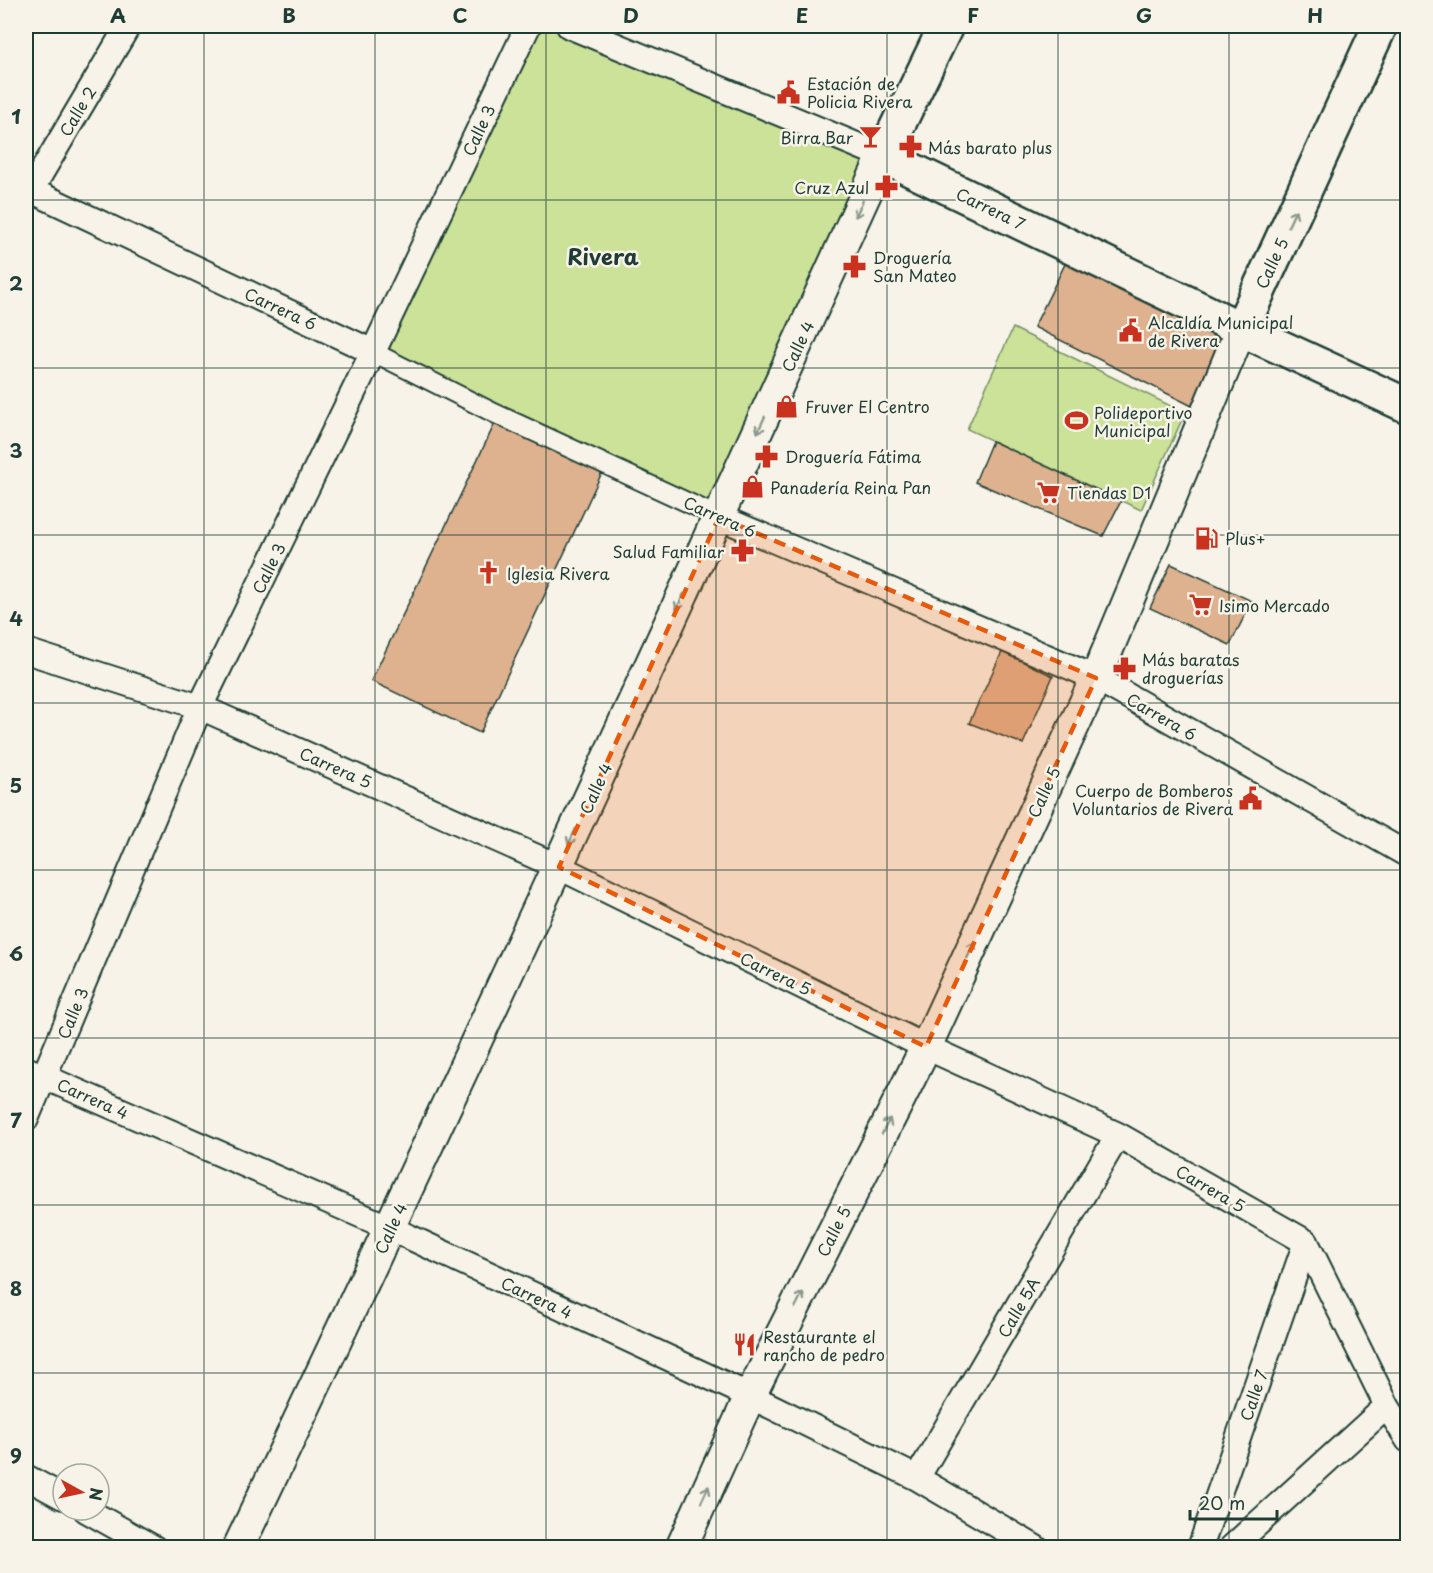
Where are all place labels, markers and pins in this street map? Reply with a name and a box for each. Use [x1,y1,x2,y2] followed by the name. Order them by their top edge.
[807,71,912,113] place label: Estación de Policia Rivera
[776,79,802,105] public building icon: Estación de Policia Rivera
[858,124,884,150] bar icon: Birra Bar
[781,125,854,149] place label: Birra Bar
[897,134,923,160] pharmacy icon: Más barato plus
[928,135,1052,159] place label: Más barato plus
[874,174,900,200] pharmacy icon: Cruz Azul
[794,175,869,199] place label: Cruz Azul
[873,245,957,287] place label: Droguería San Mateo
[842,253,868,279] pharmacy icon: Droguería San Mateo
[1148,310,1293,352] place label: Alcaldía Municipal de Rivera
[1117,318,1143,344] public building icon: Alcaldía Municipal de Rivera
[774,393,800,419] shop icon: Fruver El Centro
[805,394,930,418] place label: Fruver El Centro
[1094,400,1193,442] place label: Polideportivo Municipal
[1063,408,1089,434] sports icon: Polideportivo Municipal
[754,443,780,469] pharmacy icon: Droguería Fátima
[785,444,921,468] place label: Droguería Fátima
[739,474,765,500] shop icon: Panadería Reina Pan
[770,475,931,499] place label: Panadería Reina Pan
[1036,479,1062,505] supermarket icon: Tiendas D1
[1067,480,1151,504] place label: Tiendas D1
[1194,525,1220,551] fuel station icon: Plus+
[1225,526,1266,550] place label: Plus+
[729,538,755,564] pharmacy icon: Salud Familiar
[613,539,725,563] place label: Salud Familiar
[476,560,502,586] church icon: Iglesia Rivera
[507,561,610,585] place label: Iglesia Rivera
[1188,592,1214,618] supermarket icon: Isimo Mercado
[1219,593,1330,617] place label: Isimo Mercado
[1142,647,1239,689] place label: Más baratas droguerías
[1111,655,1137,681] pharmacy icon: Más baratas droguerías
[1072,778,1233,820] place label: Cuerpo de Bomberos Voluntarios de Rivera
[1238,786,1264,812] public building icon: Cuerpo de Bomberos Voluntarios de Rivera
[763,1324,885,1366] place label: Restaurante el rancho de pedro
[732,1332,758,1358] restaurant icon: Restaurante el rancho de pedro

